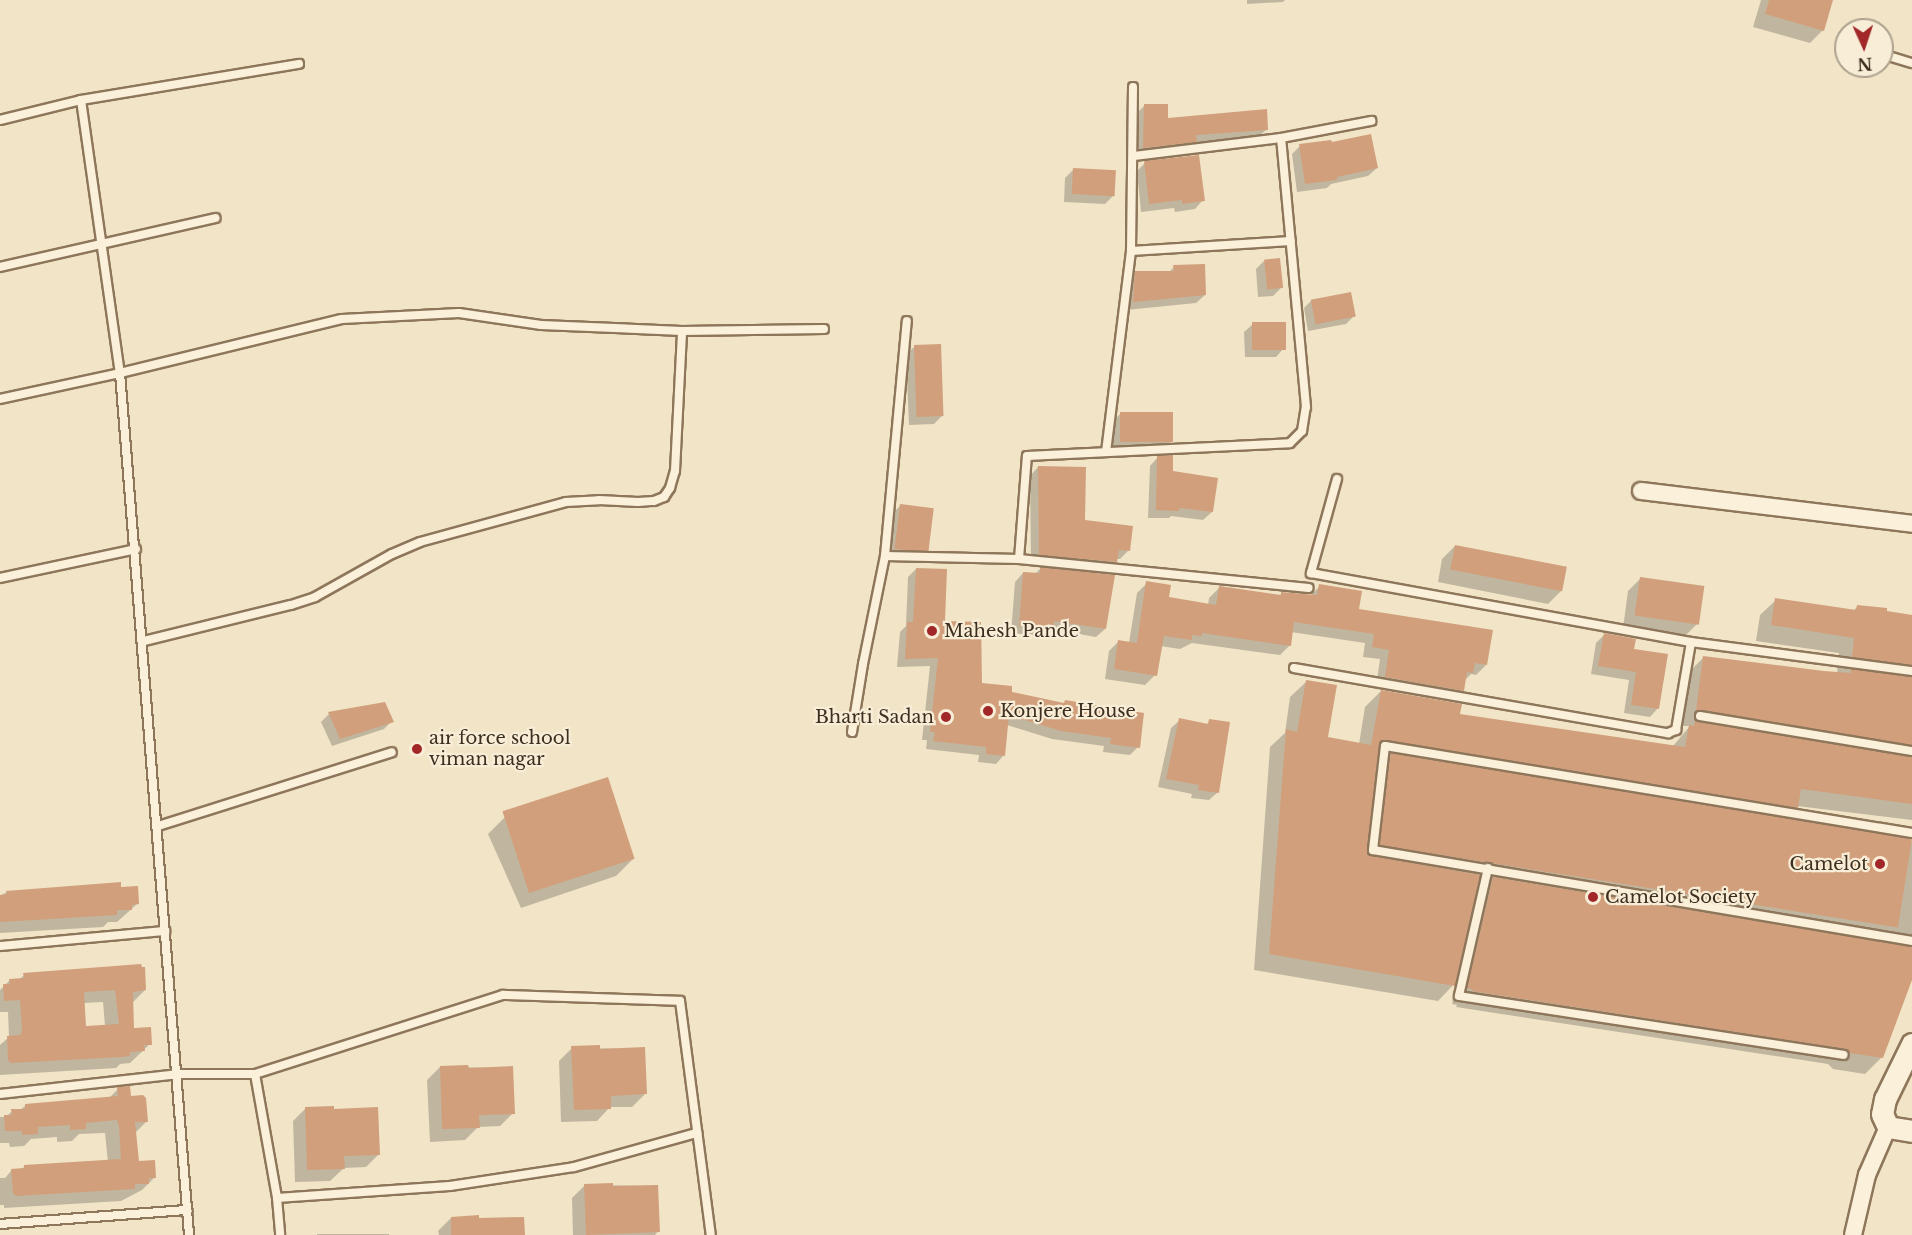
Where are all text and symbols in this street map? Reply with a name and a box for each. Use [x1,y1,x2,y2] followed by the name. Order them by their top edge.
[1834,18,1894,78] north arrow
[1857,54,1873,74] text: N
[944,620,1079,642] place label: Mahesh Pande
[925,624,939,638] marker: Mahesh Pande
[1000,700,1136,722] place label: Konjere House
[981,704,995,718] marker: Konjere House
[815,706,934,728] place label: Bharti Sadan
[939,710,953,724] marker: Bharti Sadan
[429,728,571,771] place label: air force school viman nagar
[410,742,424,756] marker: air force school viman nagar
[1790,853,1868,875] place label: Camelot
[1873,857,1887,871] marker: Camelot
[1605,886,1756,908] place label: Camelot Society
[1586,890,1600,904] marker: Camelot Society

